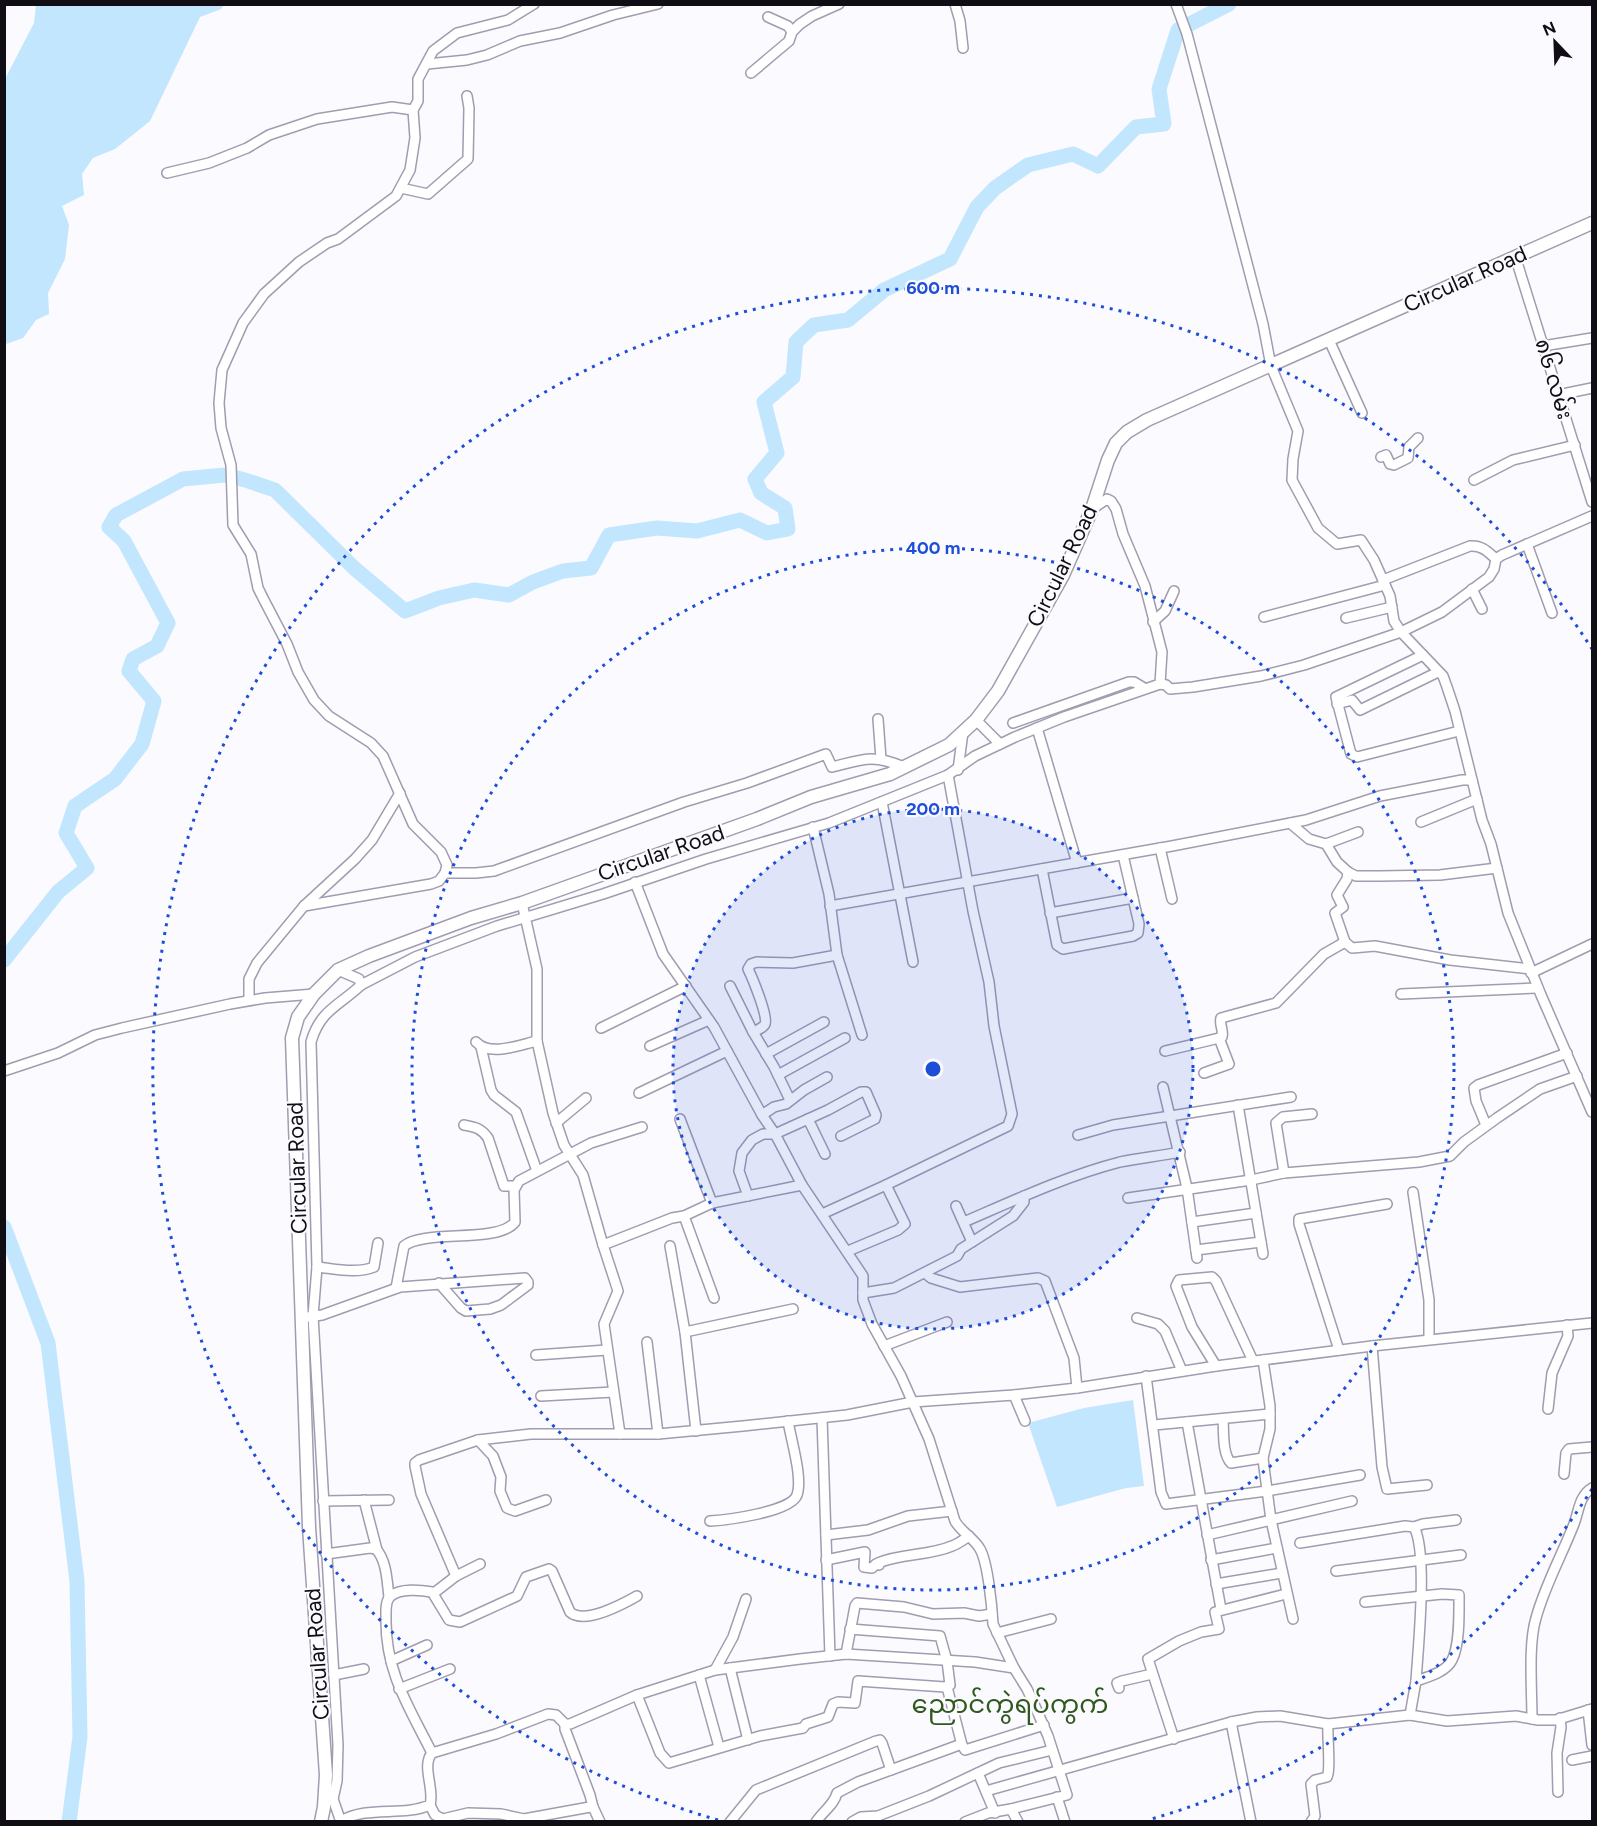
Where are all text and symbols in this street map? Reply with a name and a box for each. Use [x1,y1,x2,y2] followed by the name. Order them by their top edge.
[1525,12,1585,72] north arrow
[1540,17,1559,40] text: N
[1399,240,1531,318] street label: Circular Road
[906,277,960,299] text: 600 m
[1529,335,1581,423] street label: ၈၆ လမ်း
[1021,501,1103,631] street label: Circular Road
[906,537,960,559] text: 400 m
[906,798,960,820] text: 200 m
[594,819,728,887] street label: Circular Road
[923,1059,943,1079] centre of rings
[281,1101,313,1235] street label: Circular Road
[299,1587,335,1721] street label: Circular Road
[912,1687,1108,1725] district label: ညောင်ကွဲရပ်ကွက်

